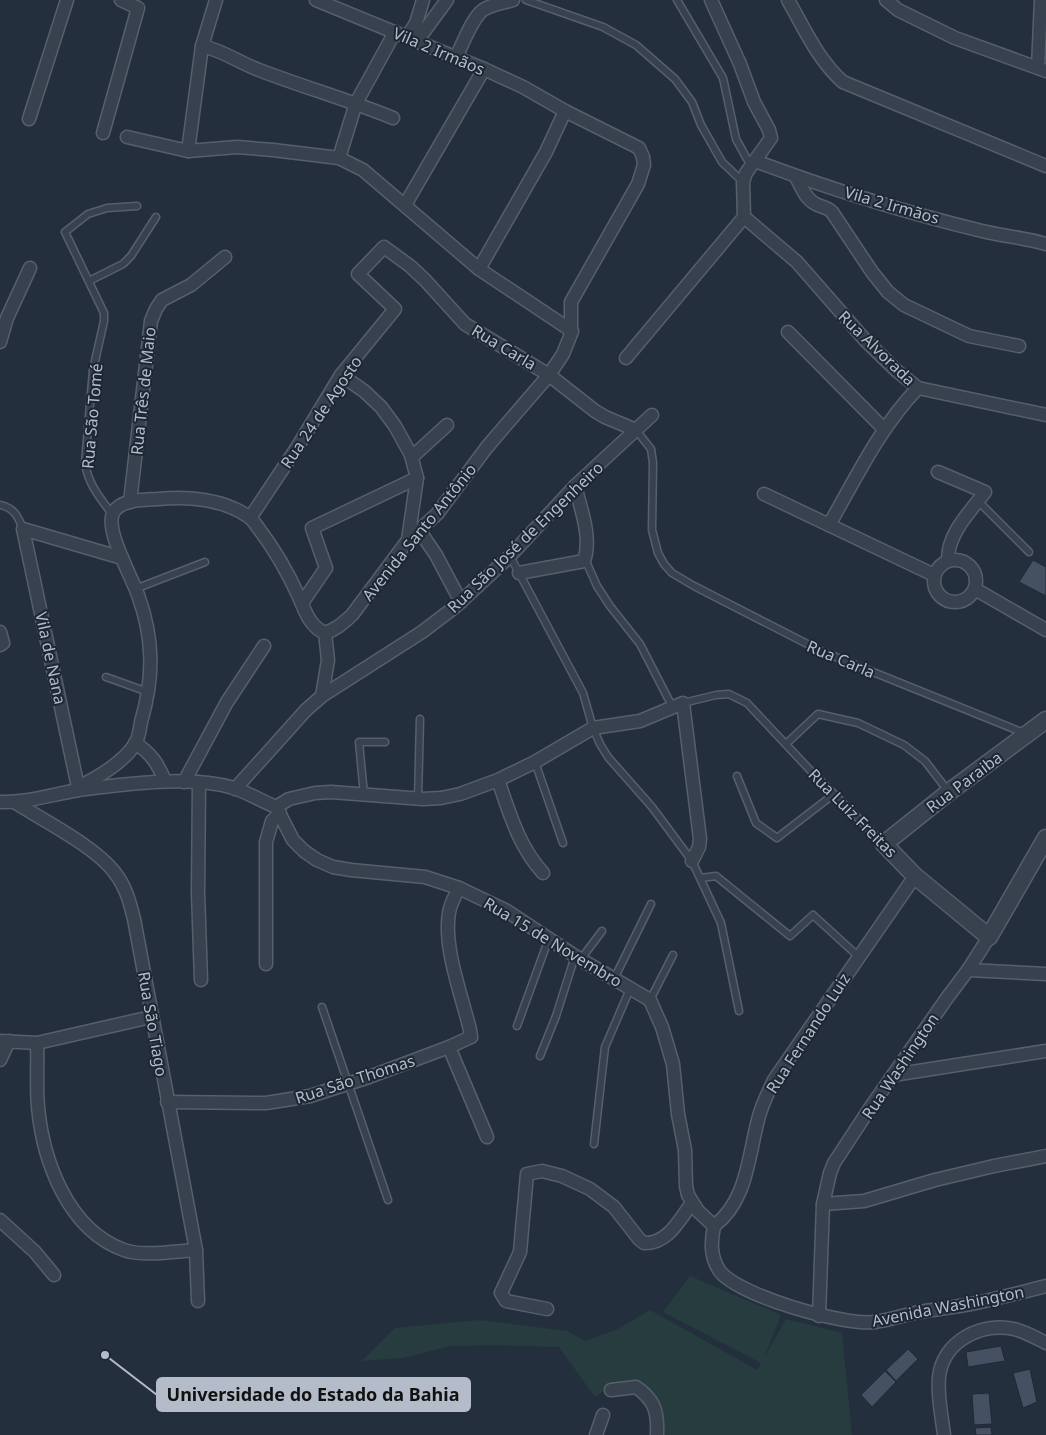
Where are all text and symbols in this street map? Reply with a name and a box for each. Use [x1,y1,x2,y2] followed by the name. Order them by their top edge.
[390,22,488,80] street label: Vila 2 Irmãos
[842,181,942,229] street label: Vila 2 Irmãos
[834,306,920,390] street label: Rua Alvorada
[468,319,540,375] street label: Rua Carla
[125,326,161,456] street label: Rua Três de Maio
[275,351,367,473] street label: Rua 24 de Agosto
[76,362,108,470] street label: Rua São Tomé
[442,456,608,618] street label: Rua São José de Engenheiro
[357,459,481,605] street label: Avenida Santo Antônio
[30,610,72,706] street label: Vila de Nana
[804,635,878,683] street label: Rua Carla
[922,746,1006,818] street label: Rua Paraiba
[804,764,902,862] street label: Rua Luiz Freitas
[480,892,626,992] street label: Rua 15 de Novembro
[761,969,855,1097] street label: Rua Fernando Luiz
[133,970,173,1078] street label: Rua São Tiago
[856,1009,944,1123] street label: Rua Washington
[292,1049,418,1109] street label: Rua São Thomas
[870,1280,1026,1332] street label: Avenida Washington
[157,1378,470,1411] callout: Universidade do Estado da Bahia
[167,1382,459,1406] text: Universidade do Estado da Bahia

